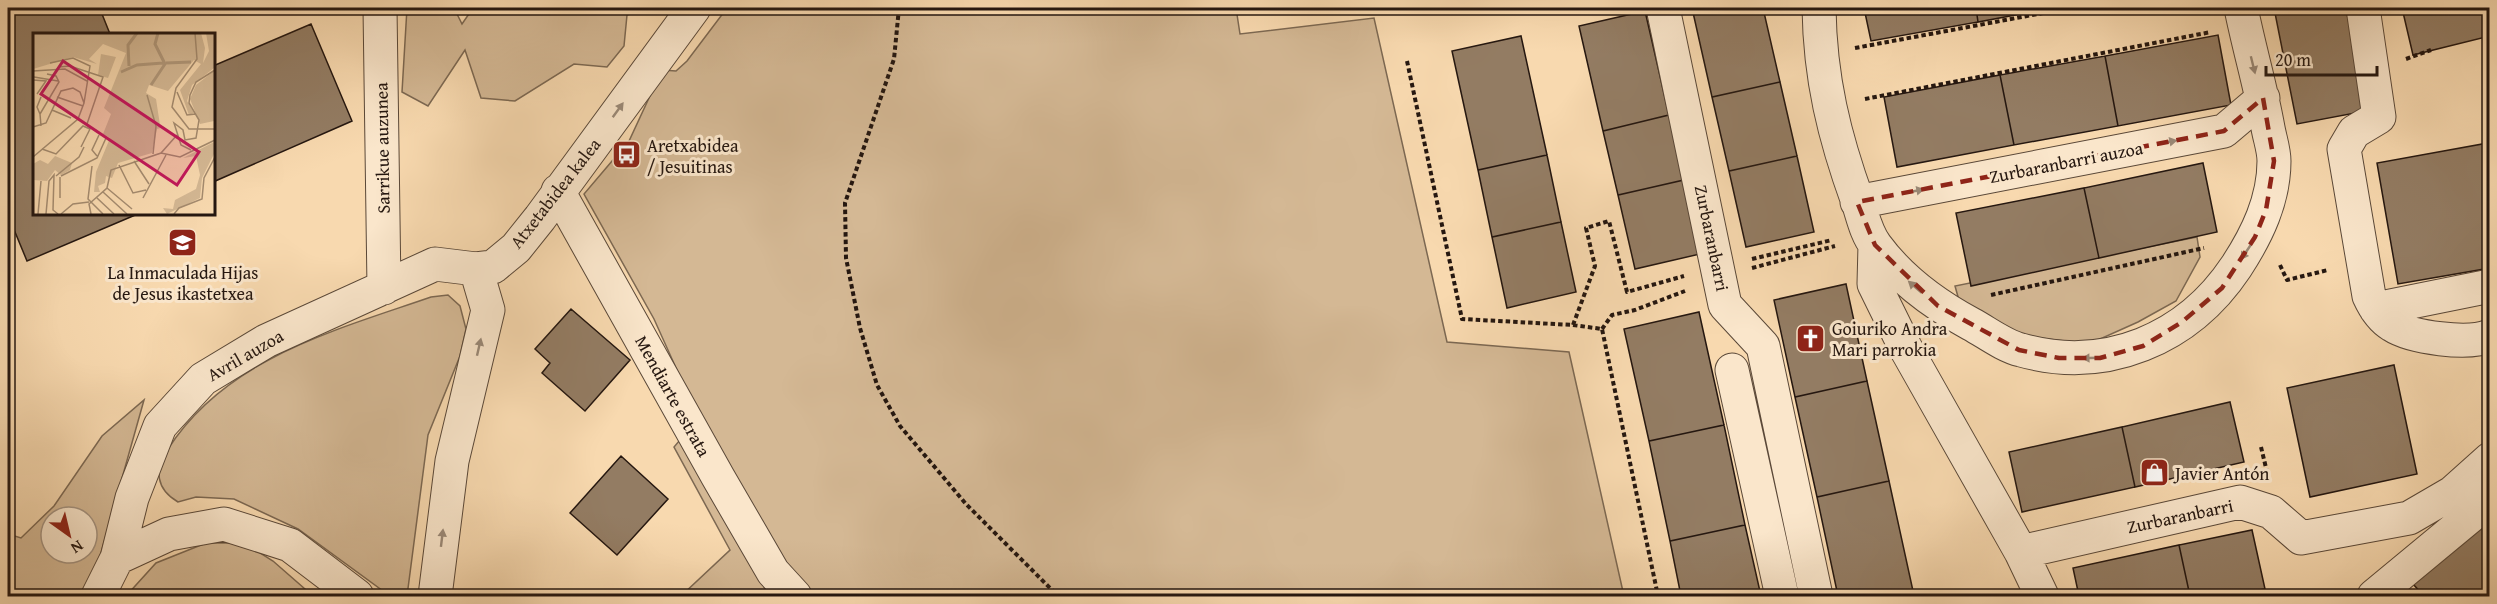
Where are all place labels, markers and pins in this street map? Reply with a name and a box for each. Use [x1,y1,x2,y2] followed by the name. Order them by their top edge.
[647,132,739,180] place label: Aretxabidea / Jesuitinas
[610,139,642,171] bus stop icon: Aretxabidea / Jesuitinas
[167,227,199,259] school or university icon: La Inmaculada Hijas de Jesus ikastetxea
[108,259,258,307] place label: La Inmaculada Hijas de Jesus ikastetxea
[1832,315,1948,363] place label: Goiuriko Andra Mari parrokia
[1795,322,1827,354] church icon: Goiuriko Andra Mari parrokia
[2138,457,2170,489] shop icon: Javier Antón
[2173,460,2269,487] place label: Javier Antón

